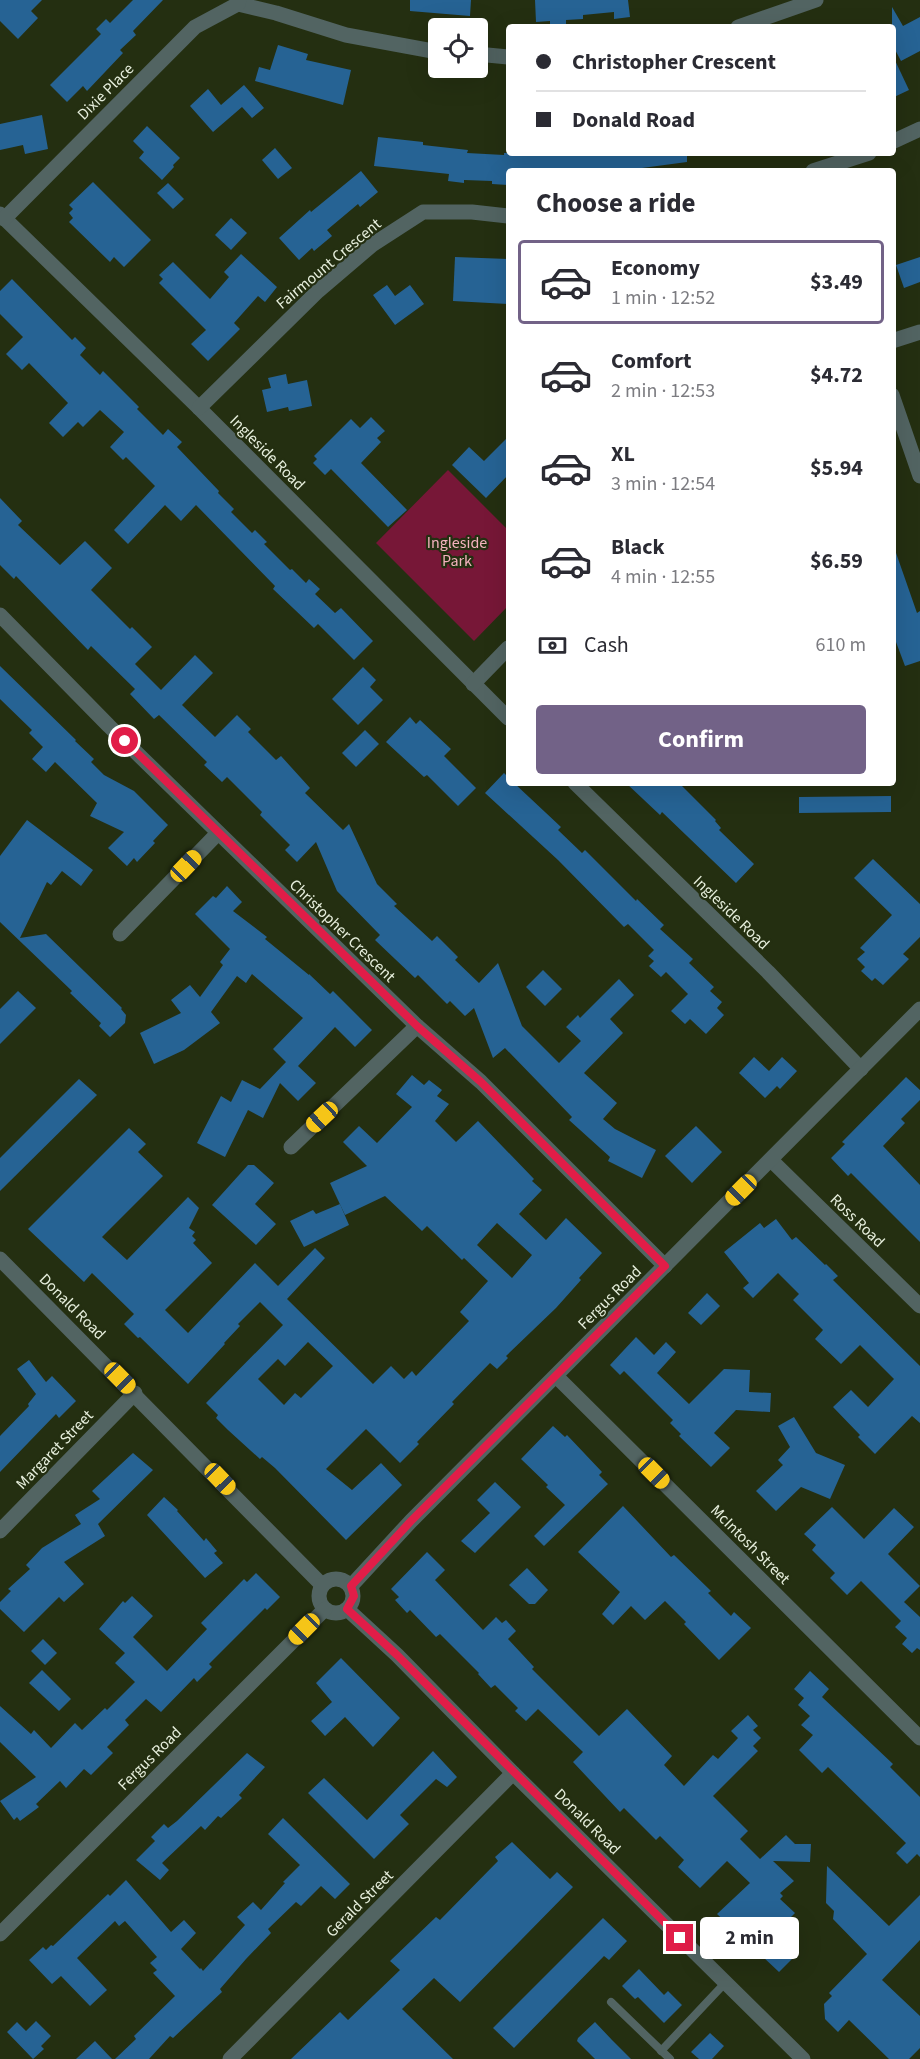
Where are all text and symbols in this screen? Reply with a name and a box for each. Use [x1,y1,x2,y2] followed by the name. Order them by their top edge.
[428,18,488,78] map controls
[428,18,488,78] button: locate
[572,46,776,78] text: Christopher Crescent
[72,58,139,125] street label: Dixie Place
[572,104,695,136] text: Donald Road
[536,184,696,223] text: Choose a ride
[271,213,386,314] street label: Fairmount Crescent
[611,252,700,284] text: Economy
[539,255,593,309] icon: car
[810,266,863,298] text: $3.49
[611,284,715,312] text: 1 min · 12:52
[611,345,692,377] text: Comfort
[539,348,593,402] icon: car
[810,359,863,391] text: $4.72
[611,377,715,405] text: 2 min · 12:53
[225,410,310,495] street label: Ingleside Road
[611,438,635,470] text: XL
[539,441,593,495] icon: car
[810,452,863,484] text: $5.94
[611,470,715,498] text: 3 min · 12:54
[611,531,665,563] text: Black
[427,532,487,572] park label: Ingleside Park
[539,534,593,588] icon: car
[810,545,863,577] text: $6.59
[611,563,715,591] text: 4 min · 12:55
[536,629,569,662] icon: cash
[584,629,629,661] text: Cash
[816,631,866,659] text: 610 m
[536,705,866,774] button: Confirm
[111,727,138,754] route start
[167,847,205,885] car
[688,871,774,955] street label: Ingleside Road
[284,874,401,988] street label: Christopher Crescent
[303,1098,341,1136] car
[722,1171,760,1209] car
[825,1189,890,1252] street label: Ross Road
[573,1261,646,1334] street label: Fergus Road
[34,1269,110,1345] street label: Donald Road
[101,1359,139,1397] car
[11,1405,99,1494] street label: Margaret Street
[635,1454,673,1492] car
[201,1460,239,1498] car
[706,1500,795,1590] street label: McIntosh Street
[285,1610,323,1648] car
[113,1722,186,1795] street label: Fergus Road
[549,1784,625,1860] street label: Donald Road
[321,1865,399,1942] street label: Gerald Street
[701,1917,800,1959] callout: 2 min
[666,1924,693,1951] route end
[725,1924,774,1952] text: 2 min

